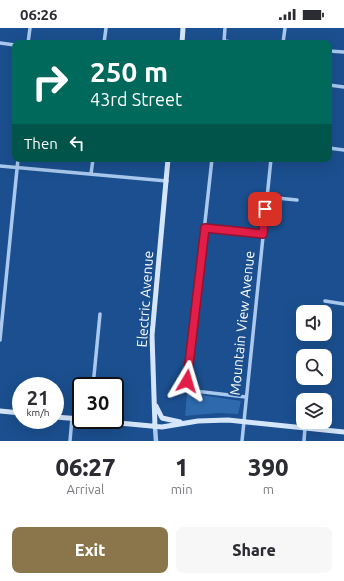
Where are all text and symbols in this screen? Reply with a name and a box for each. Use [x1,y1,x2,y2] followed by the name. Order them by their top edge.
[20,6,58,23] text: 06:26
[24,56,76,108] icon: right
[90,56,168,87] text: 250 m
[90,89,182,109] text: 43rd Street
[66,132,88,154] icon: left
[24,135,58,152] text: Then
[248,192,282,226] pin
[254,198,276,220] icon: arrive
[134,250,156,348] street label: Electric Avenue
[226,250,258,396] street label: Mountain View Avenue
[296,305,332,429] map controls
[296,305,332,341] button: sound
[296,349,332,385] button: search
[166,360,208,402] position arrow
[72,377,124,429] speed limit sign: 30
[27,386,49,409] text: 21
[296,393,332,429] button: layers
[26,407,50,418] text: km/h
[55,454,115,481] text: 06:27
[175,454,188,481] text: 1
[248,454,289,481] text: 390
[66,482,104,496] text: Arrival
[171,482,193,496] text: min
[263,482,274,496] text: m
[12,527,168,573] button: Exit
[176,527,332,573] button: Share

